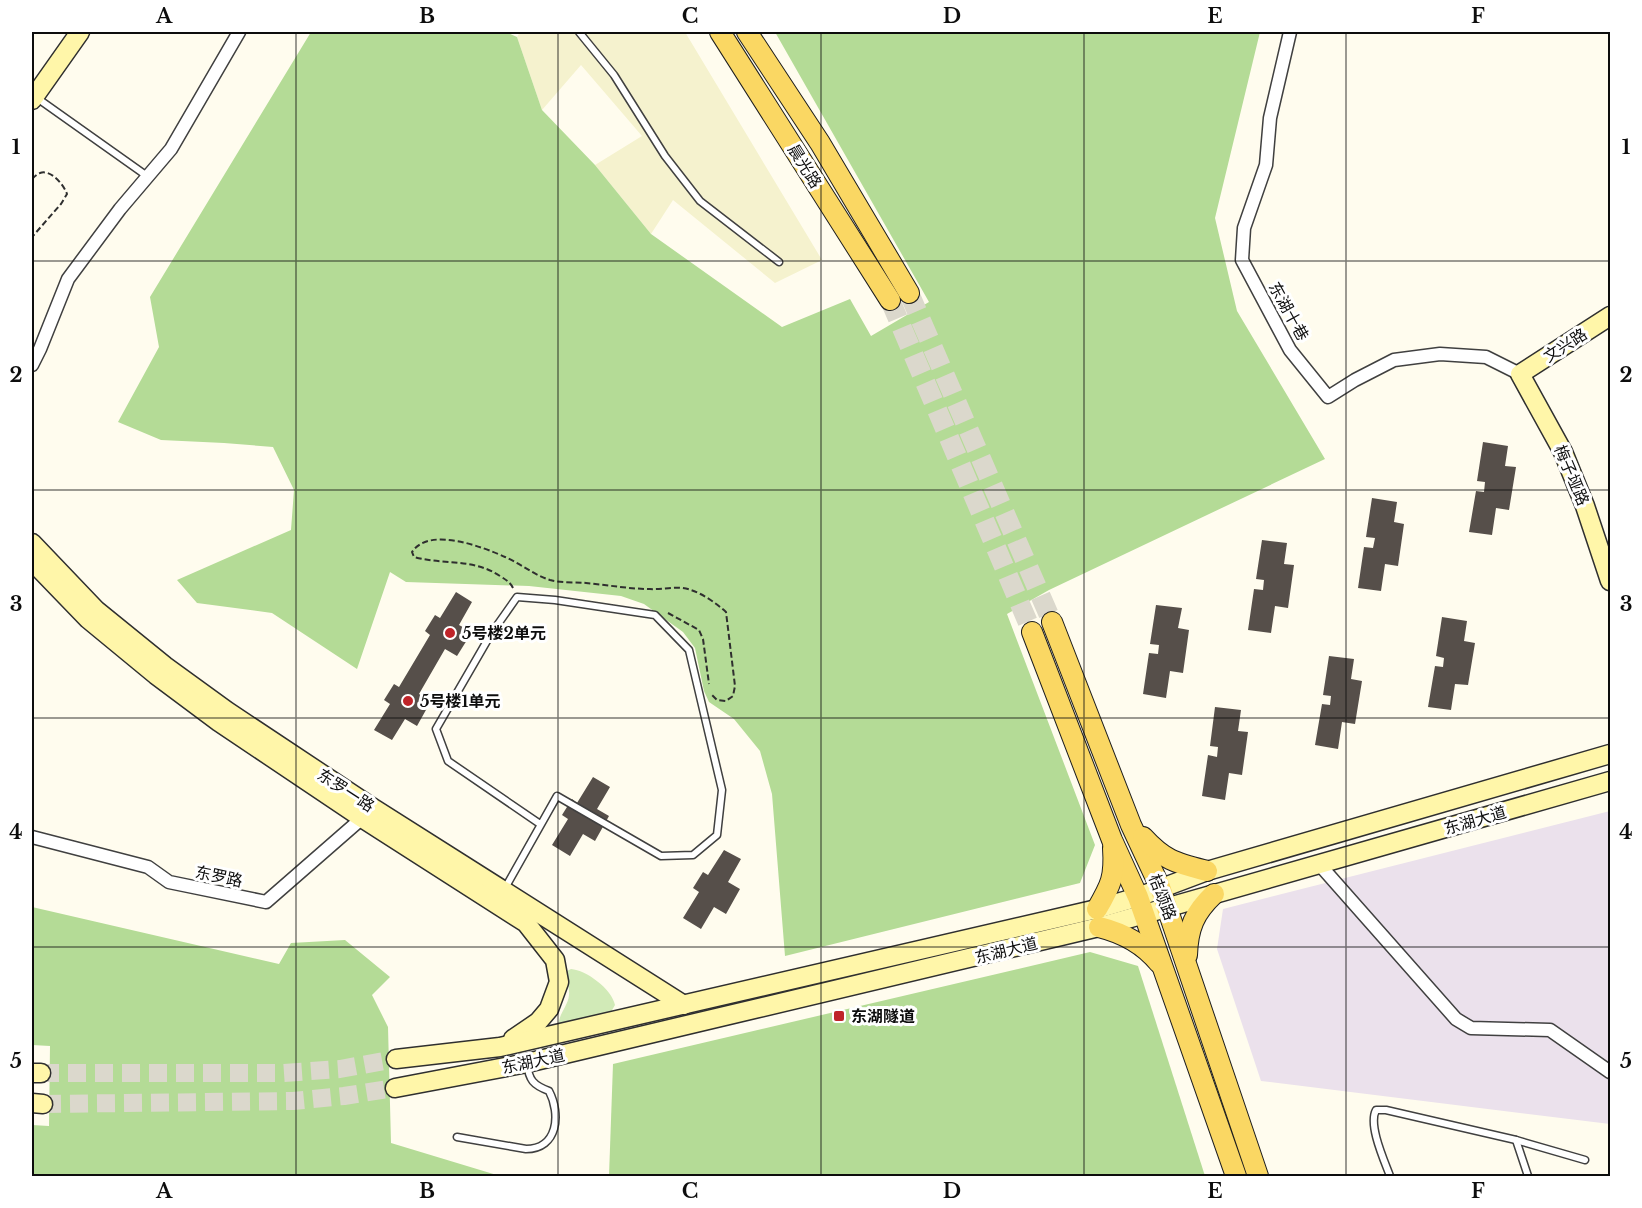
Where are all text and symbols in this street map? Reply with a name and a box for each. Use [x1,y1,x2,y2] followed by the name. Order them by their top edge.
[155,4,173,28] text: A
[419,4,435,28] text: B
[682,4,698,28] text: C
[943,4,961,28] text: D
[1207,4,1223,28] text: E
[1471,4,1485,28] text: F
[12,135,21,159] text: 1
[1622,135,1631,159] text: 1
[784,140,826,192] street label: 晨光路
[1265,278,1313,344] street label: 东湖十巷
[1539,324,1591,366] street label: 文兴路
[9,363,23,387] text: 2
[1619,363,1633,387] text: 2
[1550,442,1594,508] street label: 梅子垭路
[10,592,22,616] text: 3
[1620,592,1632,616] text: 3
[462,623,546,643] place label: 5号楼2单元
[443,626,457,640] marker: 5号楼2单元
[420,691,501,711] place label: 5号楼1单元
[401,694,415,708] marker: 5号楼1单元
[314,764,378,816] street label: 东罗一路
[1441,802,1509,838] street label: 东湖大道
[9,820,23,844] text: 4
[1619,820,1633,844] text: 4
[193,861,245,891] street label: 东罗路
[1145,871,1181,923] street label: 桔颂路
[973,933,1039,967] street label: 东湖大道
[851,1006,915,1026] place label: 东湖隧道
[832,1009,846,1023] marker: 东湖隧道
[500,1045,566,1077] street label: 东湖大道
[10,1049,22,1073] text: 5
[1620,1049,1632,1073] text: 5
[155,1179,173,1203] text: A
[419,1179,435,1203] text: B
[682,1179,698,1203] text: C
[943,1179,961,1203] text: D
[1207,1179,1223,1203] text: E
[1471,1179,1485,1203] text: F

